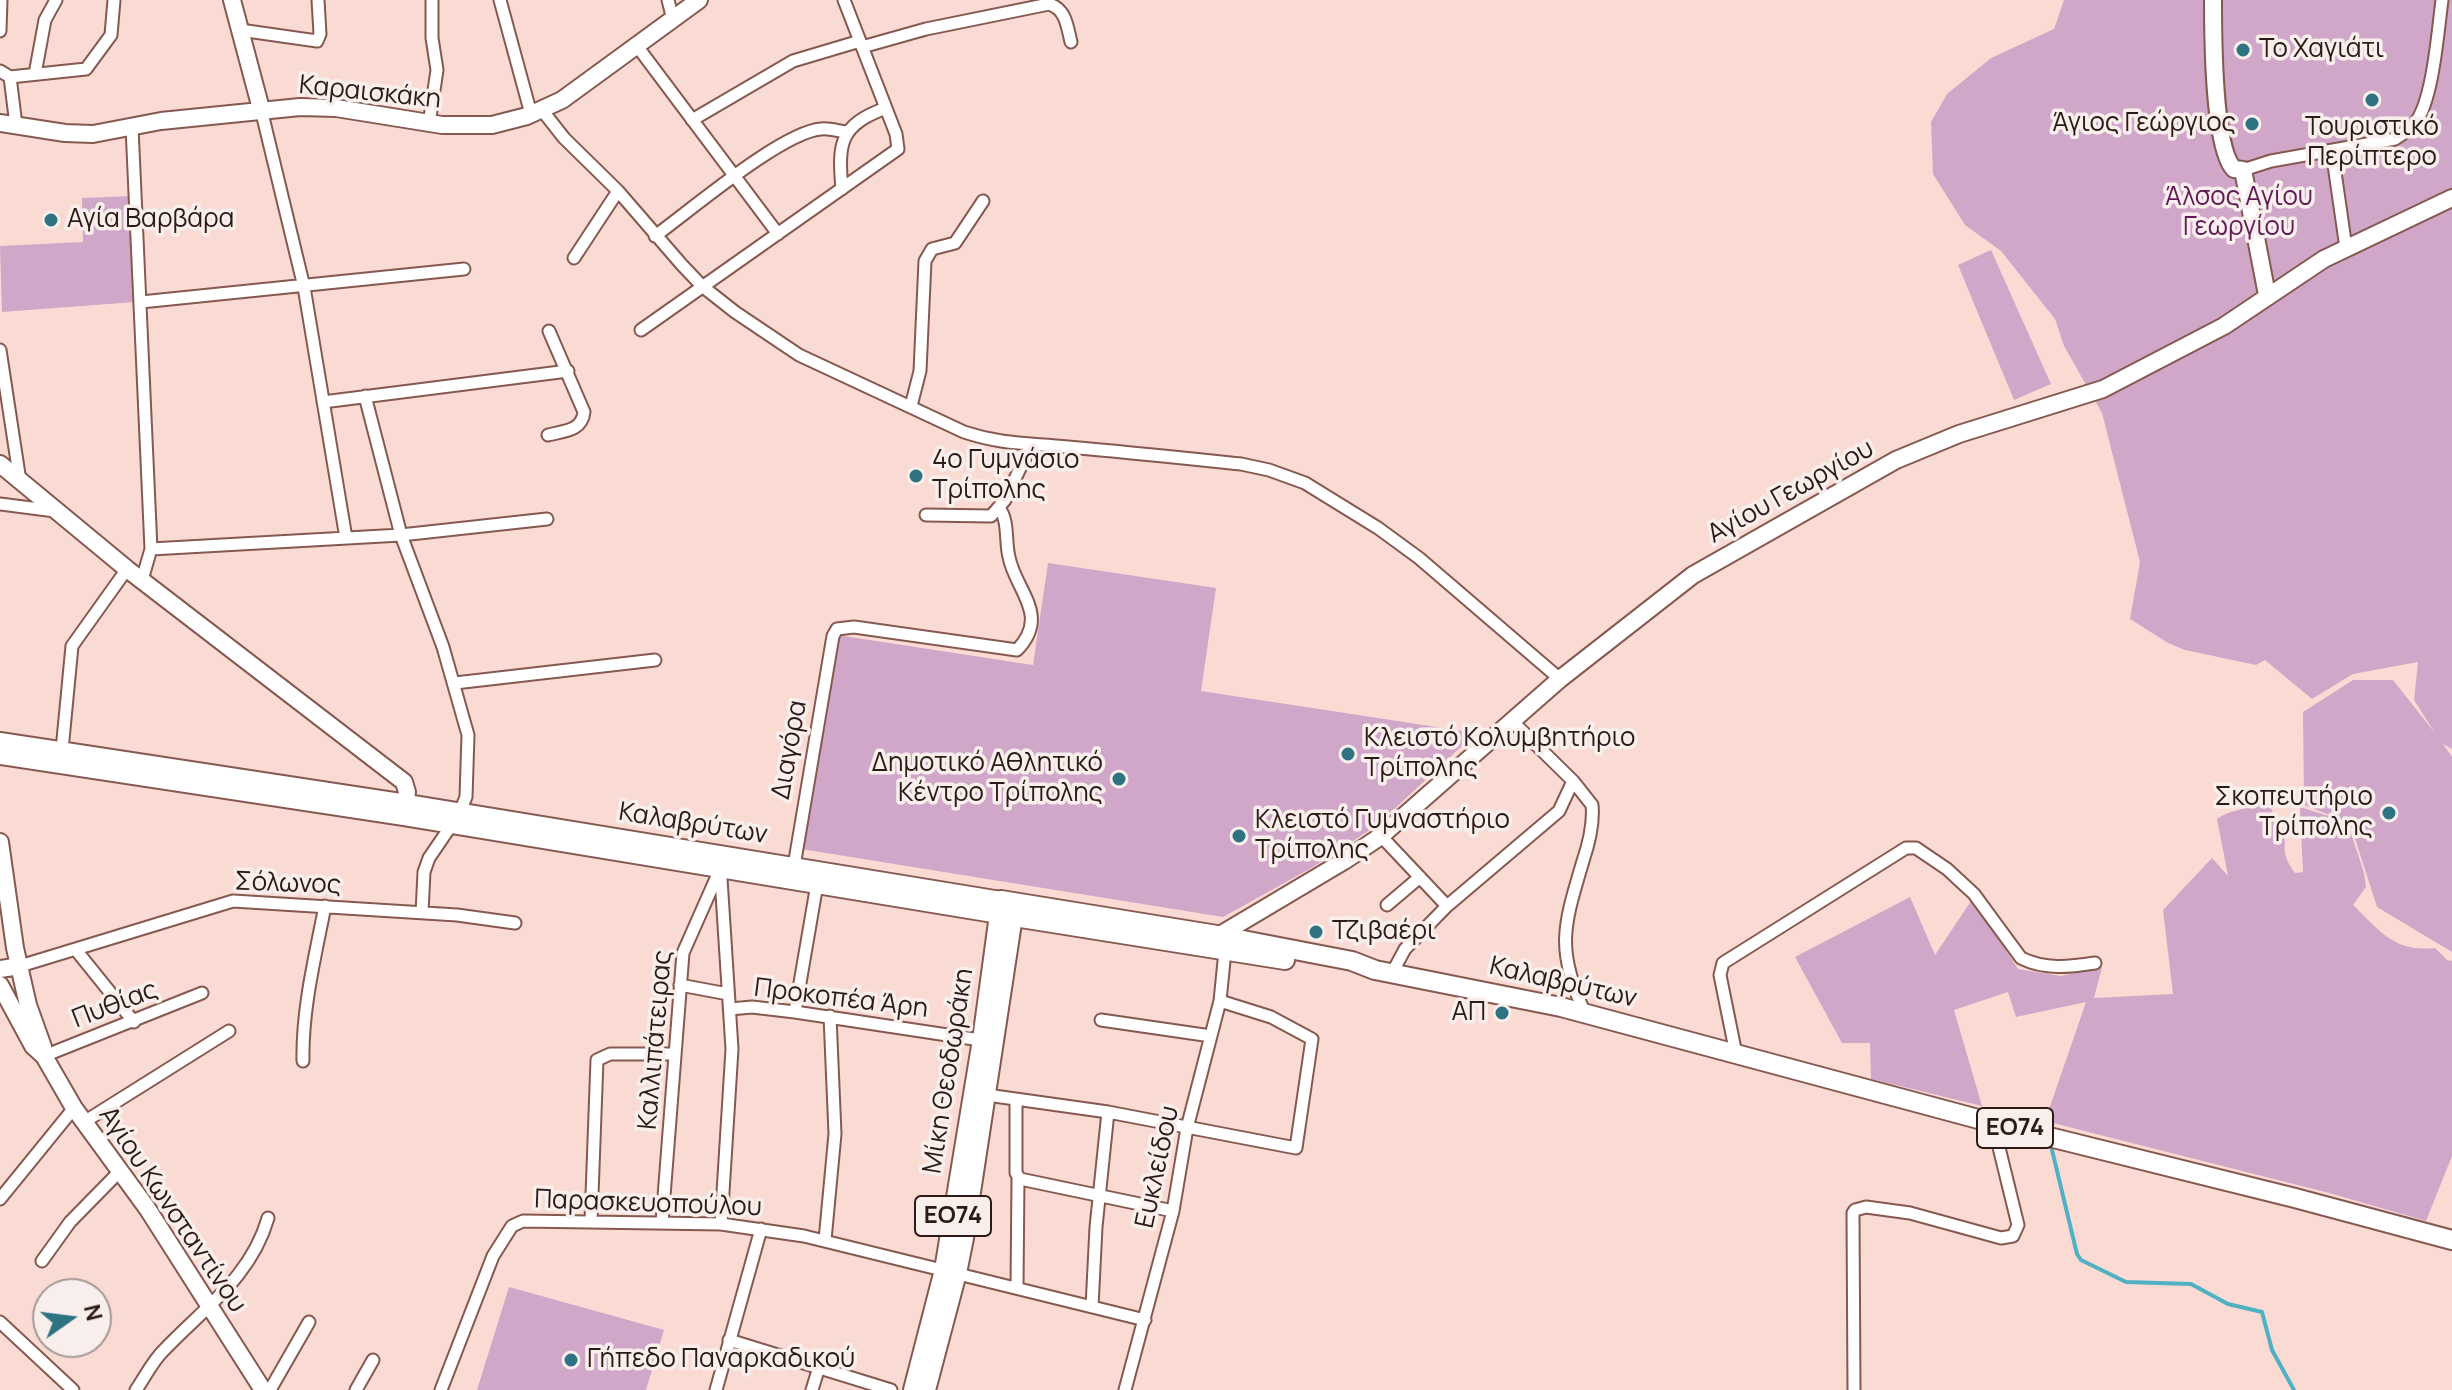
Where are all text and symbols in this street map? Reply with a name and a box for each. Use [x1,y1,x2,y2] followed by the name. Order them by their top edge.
[2259,34,2384,66] place label: Το Χαγιάτι
[2234,41,2252,59] marker: Το Χαγιάτι
[297,70,443,116] street label: Καραισκάκη
[2363,91,2381,109] marker: Τουριστικό Περίπτερο
[2052,108,2236,140] place label: Άγιος Γεώργιος
[2305,112,2439,174] place label: Τουριστικό Περίπτερο
[2243,115,2261,133] marker: Άγιος Γεώργιος
[2165,182,2313,244] park label: Άλσος Αγίου Γεωργίου
[67,204,234,236] place label: Αγία Βαρβάρα
[42,211,60,229] marker: Αγία Βαρβάρα
[1703,434,1879,550] street label: Αγίου Γεωργίου
[932,445,1079,506] place label: 4ο Γυμνάσιο Τρίπολης
[907,467,925,485] marker: 4ο Γυμνάσιο Τρίπολης
[766,698,814,802] street label: Διαγόρα
[1364,723,1635,784] place label: Κλειστό Κολυμβητήριο Τρίπολης
[1339,745,1357,763] marker: Κλειστό Κολυμβητήριο Τρίπολης
[871,748,1103,810] place label: Δημοτικό Αθλητικό Κέντρο Τρίπολης
[1110,770,1128,788] marker: Δημοτικό Αθλητικό Κέντρο Τρίπολης
[2214,782,2373,844] place label: Σκοπευτήριο Τρίπολης
[616,797,770,851] street label: Καλαβρύτων
[2380,804,2398,822] marker: Σκοπευτήριο Τρίπολης
[1255,805,1510,866] place label: Κλειστό Γυμναστήριο Τρίπολης
[1230,827,1248,845] marker: Κλειστό Γυμναστήριο Τρίπολης
[234,867,342,901] street label: Σόλωνος
[1332,916,1436,948] place label: Τζιβαέρι
[1307,923,1325,941] marker: Τζιβαέρι
[633,949,679,1131] street label: Καλλιπάτειρας
[1486,951,1640,1015] street label: Καλαβρύτων
[917,966,981,1176] street label: Μίκη Θεοδωράκη
[752,973,930,1025] street label: Προκοπέα Άρη
[68,975,162,1035] street label: Πυθίας
[1452,997,1486,1029] place label: ΑΠ
[1493,1004,1511,1022] marker: ΑΠ
[92,1101,252,1319] street label: Αγίου Κωνσταντίνου
[1130,1103,1186,1231] street label: Ευκλείδου
[1977,1108,2053,1148] road number: ΕΟ74
[534,1184,762,1224] street label: Παρασκευοπούλου
[915,1196,991,1236] road number: ΕΟ74
[32,1278,112,1358] north arrow
[77,1301,110,1324] text: N
[587,1344,855,1376] place label: Γήπεδο Παναρκαδικού
[562,1351,580,1369] marker: Γήπεδο Παναρκαδικού

